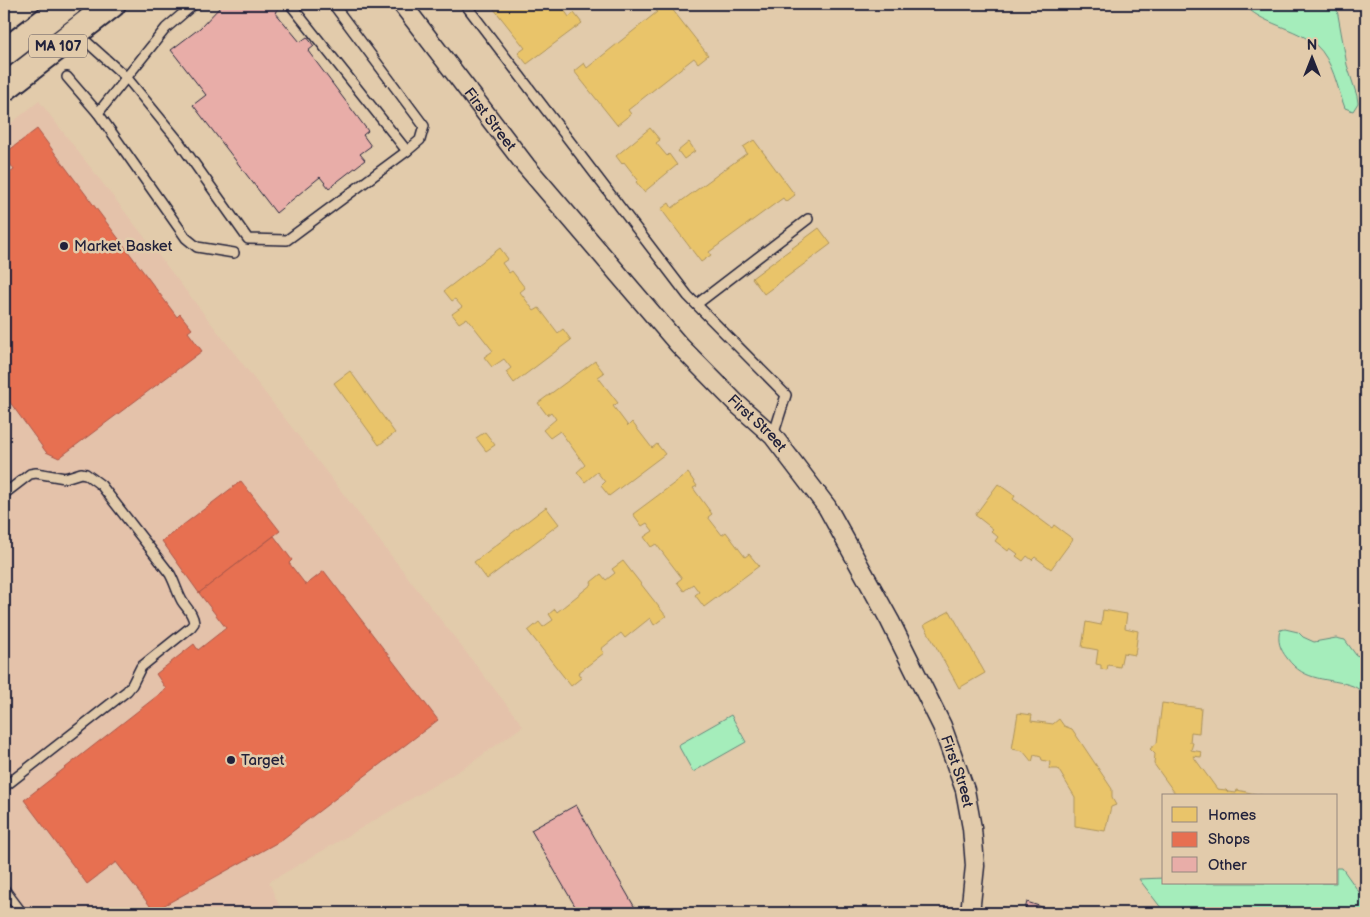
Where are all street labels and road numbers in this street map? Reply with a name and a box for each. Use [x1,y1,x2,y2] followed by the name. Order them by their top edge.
[29,34,87,58] road number: MA 107
[459,84,520,155] street label: First Street
[723,391,791,456] street label: First Street
[936,733,977,809] street label: First Street

